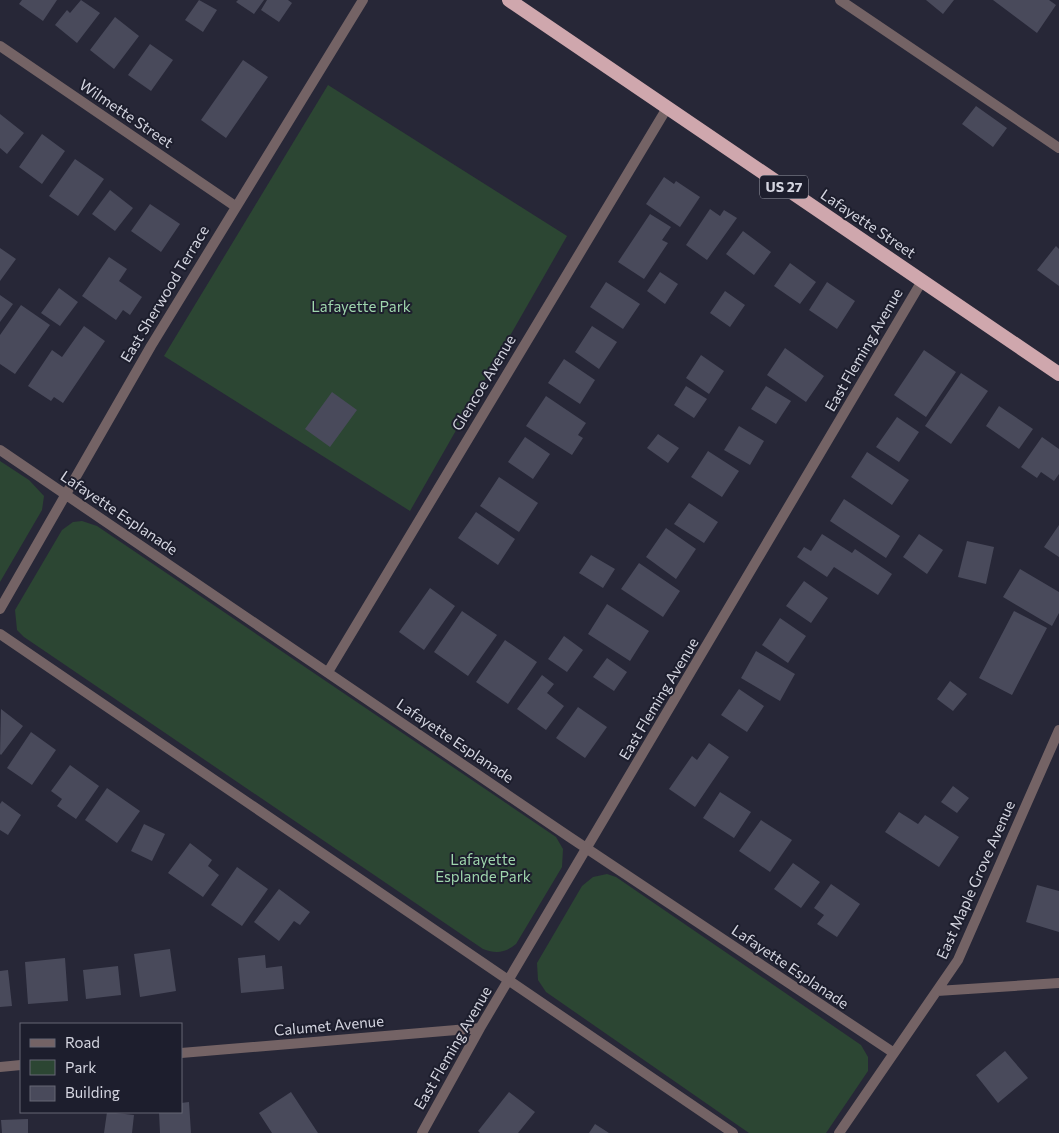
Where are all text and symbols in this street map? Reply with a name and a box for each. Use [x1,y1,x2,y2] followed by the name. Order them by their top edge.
[76,75,177,151] street label: Wilmette Street
[760,176,808,198] road number: US 27
[818,185,919,262] street label: Lafayette Street
[116,222,212,365] street label: East Sherwood Terrace
[820,285,906,414] street label: East Fleming Avenue
[311,297,411,315] park label: Lafayette Park
[447,331,519,434] street label: Glencoe Avenue
[58,466,182,558] street label: Lafayette Esplanade
[615,634,702,763] street label: East Fleming Avenue
[394,694,518,786] street label: Lafayette Esplanade
[932,797,1018,962] street label: East Maple Grove Avenue
[435,850,531,885] park label: Lafayette Esplande Park
[729,920,853,1012] street label: Lafayette Esplanade
[409,983,495,1112] street label: East Fleming Avenue
[273,1011,385,1039] street label: Calumet Avenue
[20,1023,182,1113] legend
[65,1033,100,1051] text: Road
[65,1058,96,1076] text: Park
[65,1083,120,1101] text: Building

